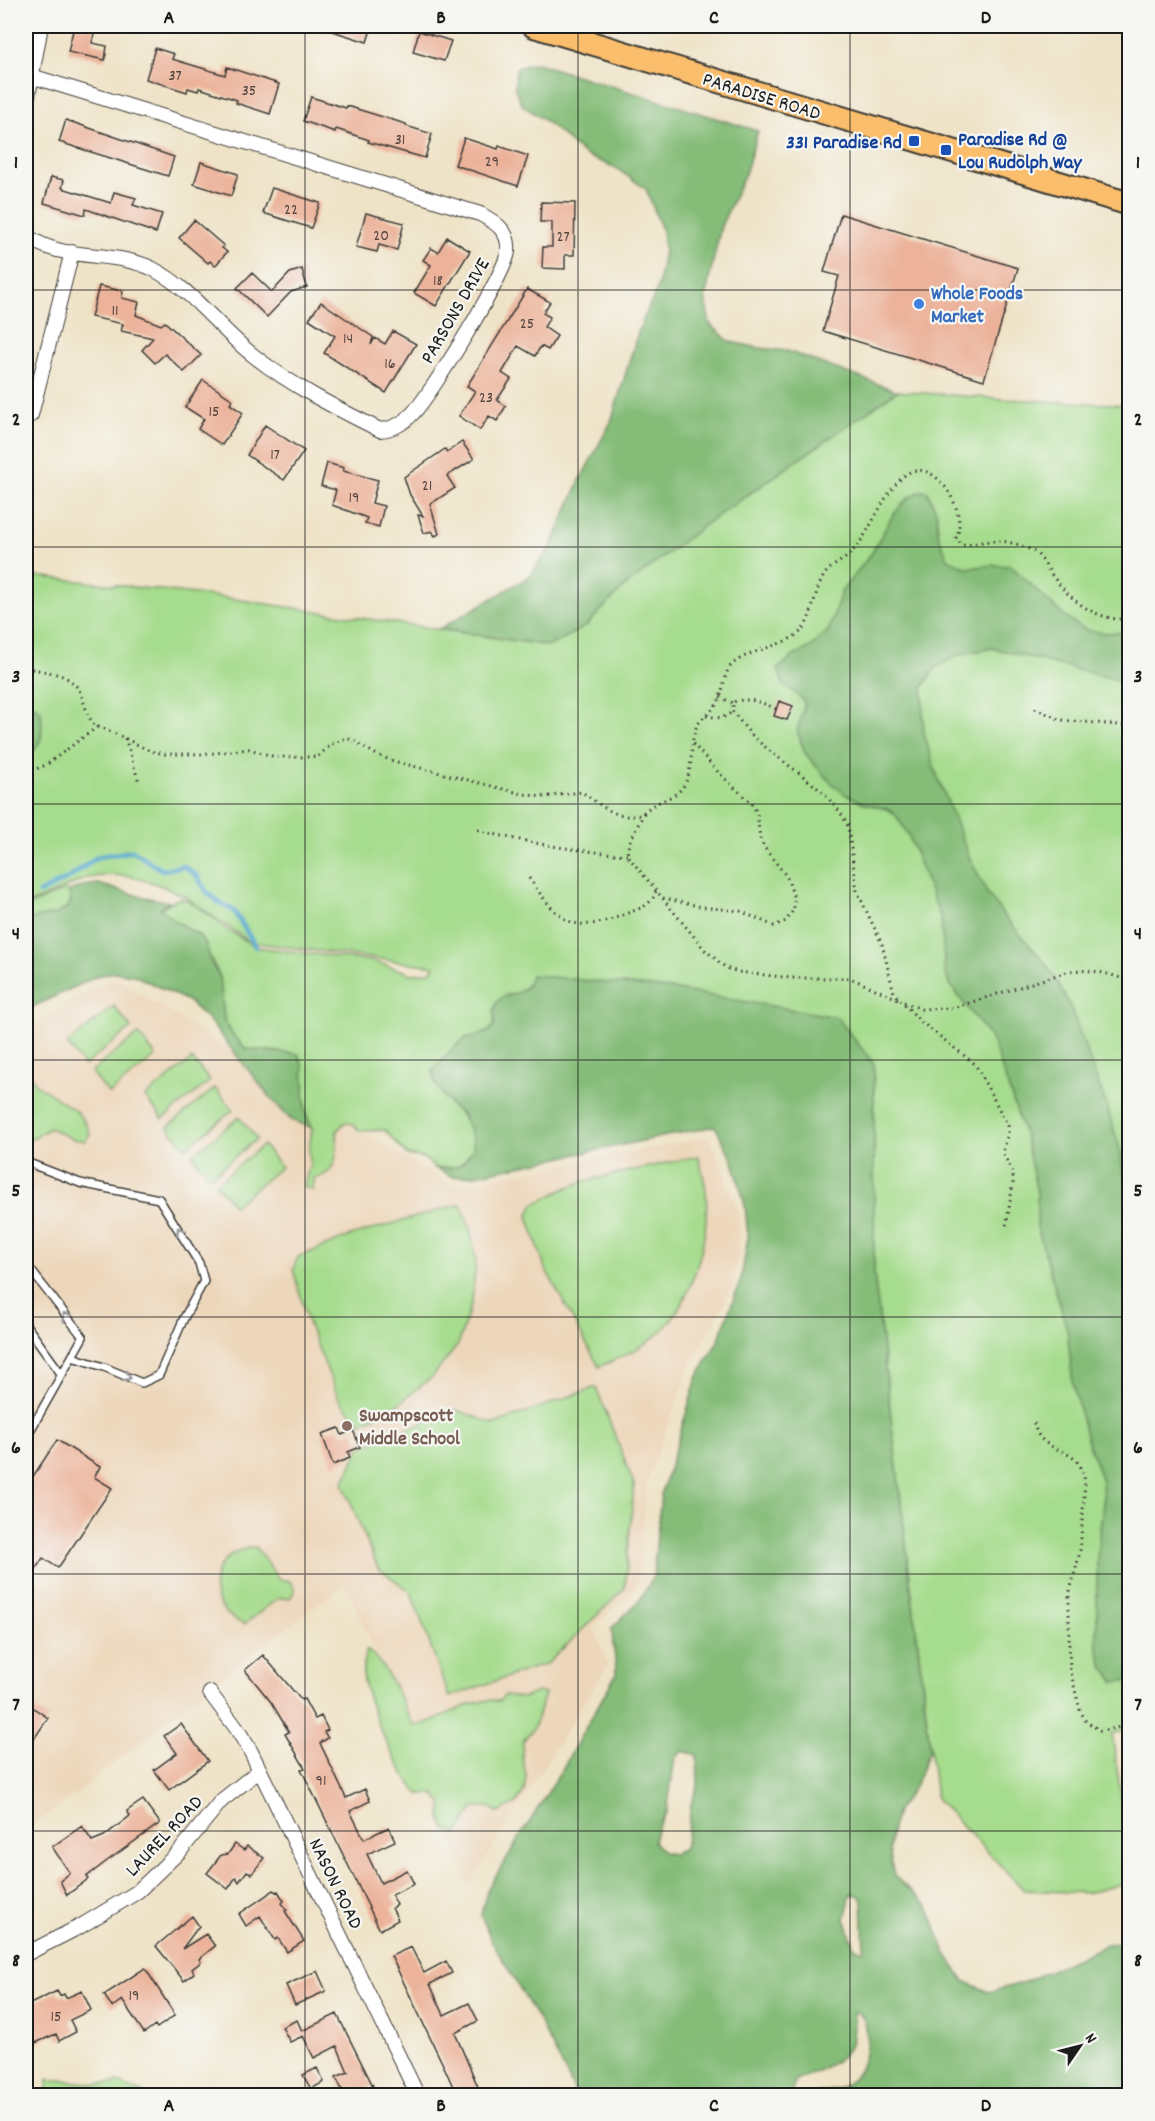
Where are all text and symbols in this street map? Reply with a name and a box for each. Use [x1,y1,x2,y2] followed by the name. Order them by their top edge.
[164,5,175,33] text: A
[436,5,446,33] text: B
[709,5,719,33] text: C
[981,5,992,33] text: D
[168,65,182,88] house number: 37
[699,67,824,129] street label: PARADISE ROAD
[242,80,256,103] house number: 35
[958,127,1082,178] place label: Paradise Rd @ Lou Rudolph Way
[395,129,405,152] house number: 31
[786,130,902,158] place label: 331 Paradise Rd
[907,134,921,148] marker: 331 Paradise Rd
[939,143,953,157] marker: Paradise Rd @ Lou Rudolph Way
[14,150,18,178] text: 1
[1136,150,1140,178] text: 1
[485,151,499,174] house number: 29
[284,199,298,222] house number: 22
[373,225,389,248] house number: 20
[556,226,570,249] house number: 27
[415,253,498,370] street label: PARSONS DRIVE
[433,270,443,293] house number: 18
[931,281,1023,332] place label: Whole Foods Market
[912,297,926,311] marker: Whole Foods Market
[111,300,119,323] house number: 11
[520,313,534,336] house number: 25
[343,328,353,351] house number: 14
[384,353,396,376] house number: 16
[479,387,493,410] house number: 23
[209,401,219,424] house number: 15
[12,407,20,435] text: 2
[1134,407,1142,435] text: 2
[270,444,280,467] house number: 17
[422,475,432,498] house number: 21
[349,487,359,510] house number: 19
[12,664,20,692] text: 3
[1134,664,1142,692] text: 3
[12,921,20,949] text: 4
[1134,921,1142,949] text: 4
[11,1178,21,1206] text: 5
[1133,1178,1143,1206] text: 5
[176,1227,187,1238] one-way arrow
[63,1312,74,1323] one-way arrow
[121,1370,132,1382] one-way arrow
[359,1403,460,1454] place label: Swampscott Middle School
[340,1419,354,1433] marker: Swampscott Middle School
[11,1435,21,1463] text: 6
[1133,1435,1143,1463] text: 6
[12,1692,20,1720] text: 7
[1134,1692,1142,1720] text: 7
[316,1770,326,1793] house number: 91
[120,1790,210,1884] street label: LAUREL ROAD
[300,1834,368,1935] street label: NASON ROAD
[12,1948,20,1976] text: 8
[1134,1948,1142,1976] text: 8
[129,1985,139,2008] house number: 19
[51,2006,61,2029] house number: 15
[1050,2016,1110,2076] north arrow
[1079,2029,1102,2049] text: N
[164,2093,175,2121] text: A
[436,2093,446,2121] text: B
[709,2093,719,2121] text: C
[981,2093,992,2121] text: D

